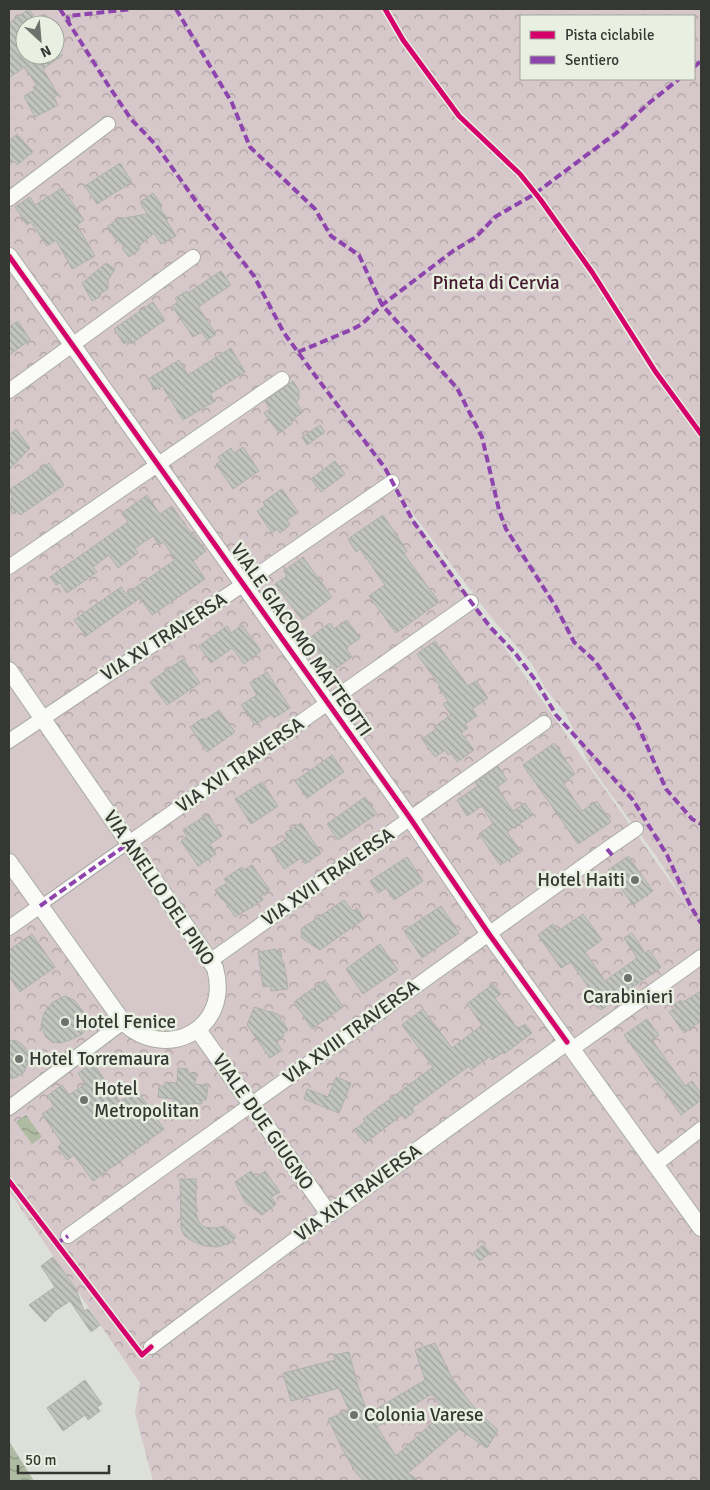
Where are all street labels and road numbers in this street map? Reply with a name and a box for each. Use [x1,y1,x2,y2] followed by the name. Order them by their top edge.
[225,539,377,741] street label: VIALE GIACOMO MATTEOTTI
[97,587,232,687] street label: VIA XV TRAVERSA
[171,712,309,818] street label: VIA XVI TRAVERSA
[98,806,220,970] street label: VIA ANELLO DEL PINO
[257,822,399,932] street label: VIA XVII TRAVERSA
[278,974,424,1089] street label: VIA XVIII TRAVERSA
[207,1049,319,1195] street label: VIALE DUE GIUGNO
[290,1139,426,1247] street label: VIA XIX TRAVERSA

